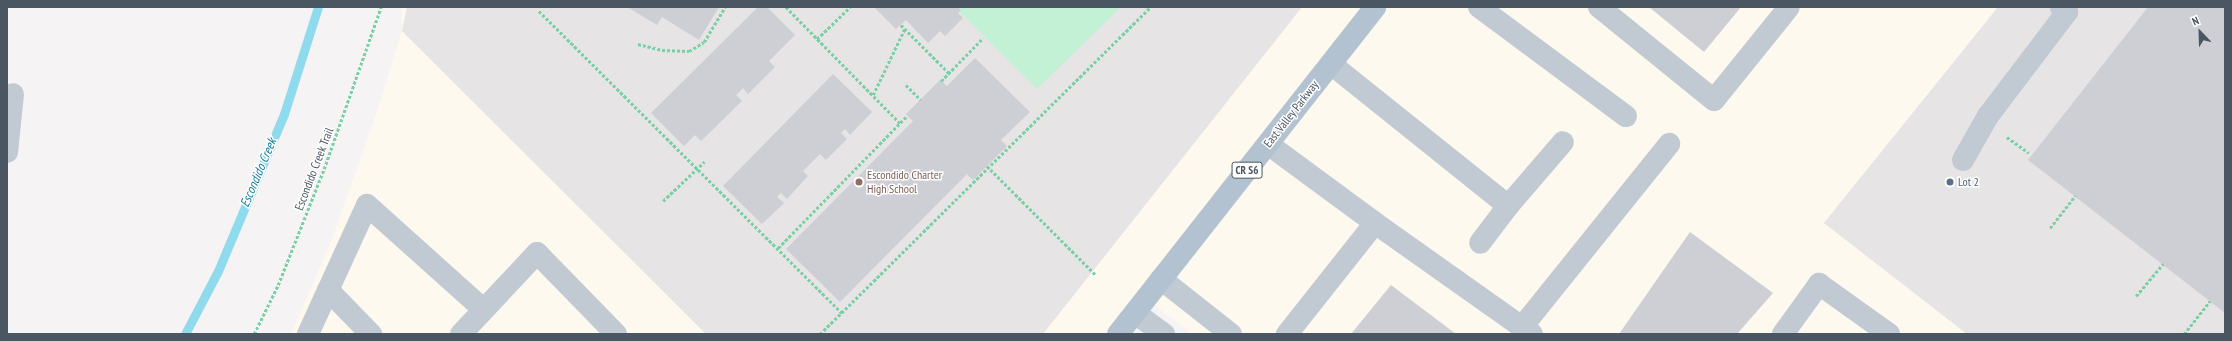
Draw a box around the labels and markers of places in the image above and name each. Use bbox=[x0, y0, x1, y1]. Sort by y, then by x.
place label: Escondido Charter High School bbox=[867, 168, 942, 196]
place label: Lot 2 bbox=[1958, 175, 1979, 189]
marker: Escondido Charter High School bbox=[854, 177, 864, 187]
marker: Lot 2 bbox=[1945, 177, 1955, 187]

